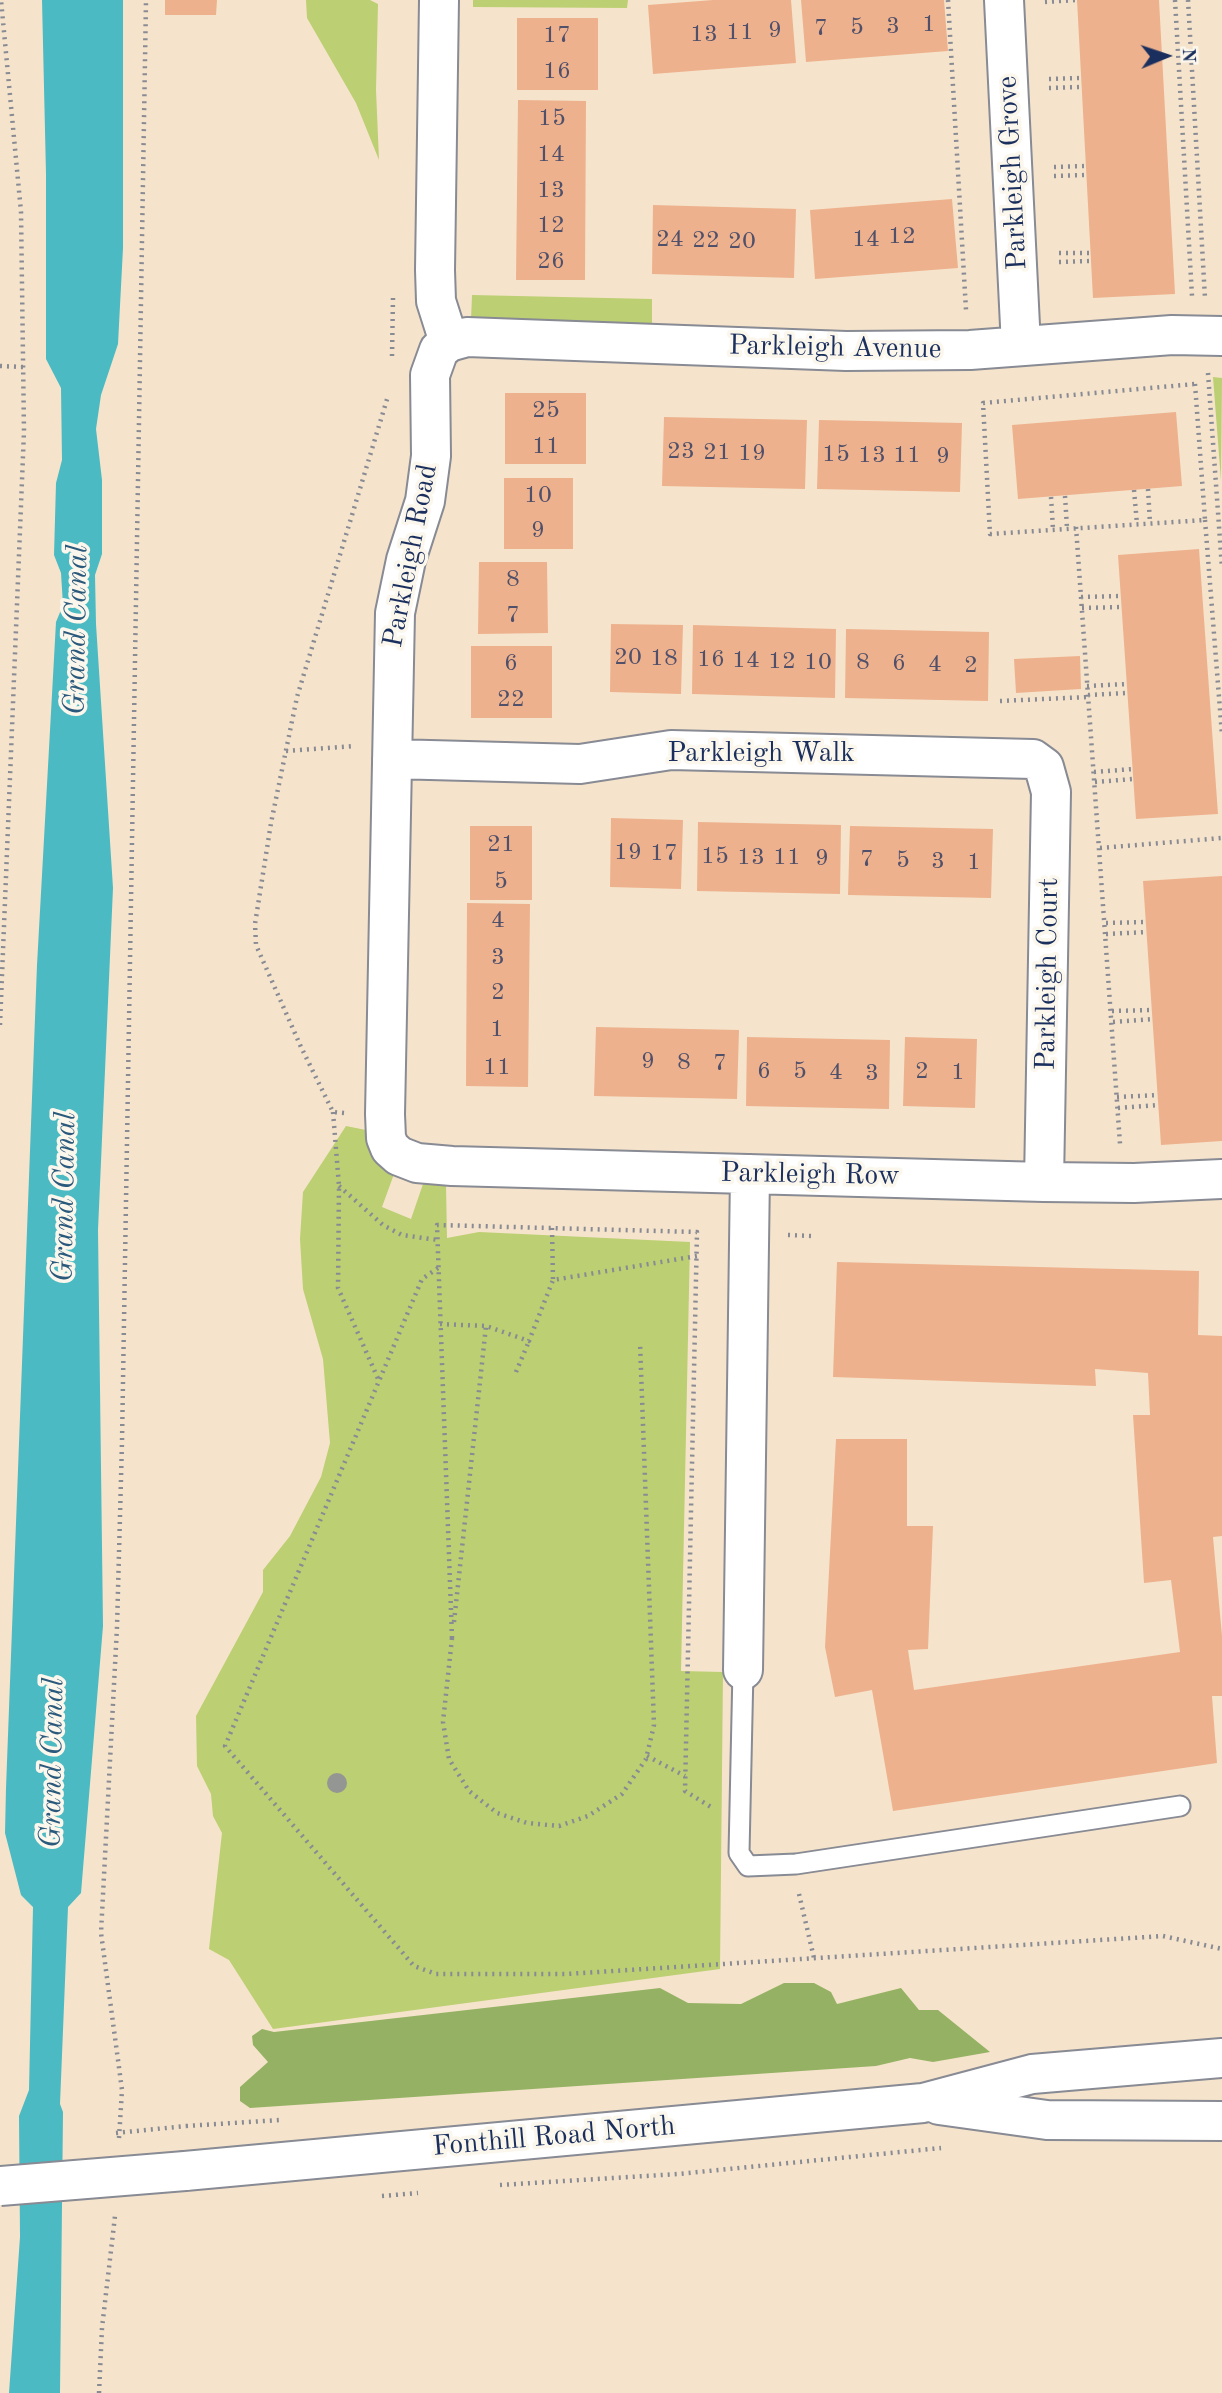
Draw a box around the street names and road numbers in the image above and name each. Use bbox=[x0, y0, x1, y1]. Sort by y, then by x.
street label: Parkleigh Grove bbox=[991, 75, 1035, 271]
street label: Parkleigh Avenue bbox=[728, 329, 942, 367]
street label: Parkleigh Road bbox=[377, 461, 445, 651]
street label: Parkleigh Walk bbox=[667, 737, 855, 771]
street label: Parkleigh Court bbox=[1030, 877, 1066, 1071]
street label: Parkleigh Row bbox=[720, 1157, 900, 1193]
street label: Fonthill Road North bbox=[431, 2110, 677, 2164]

